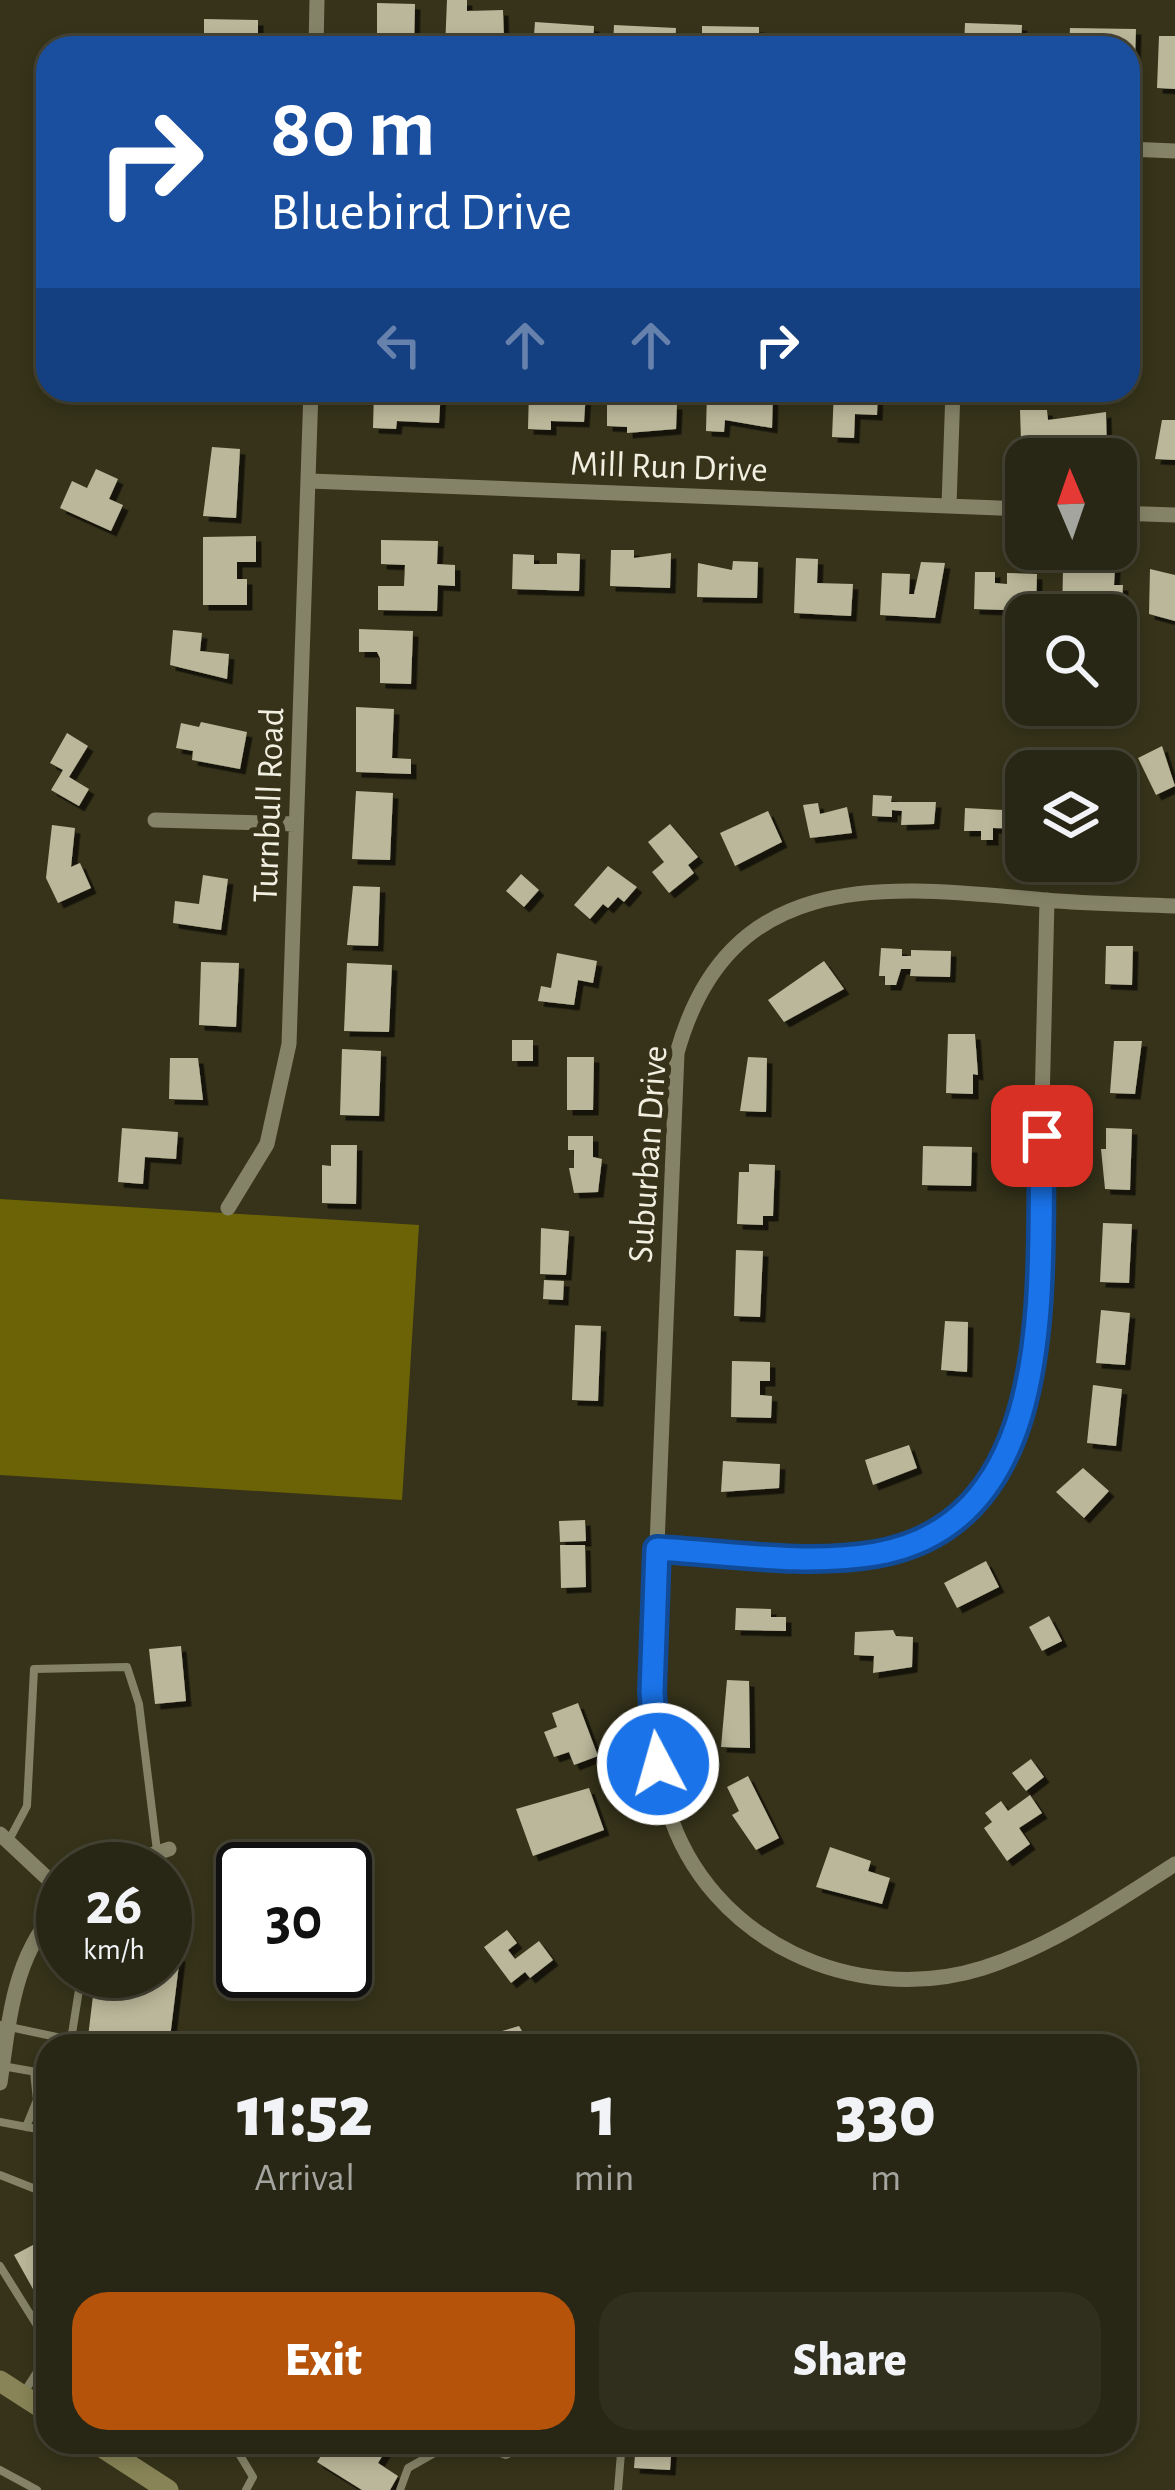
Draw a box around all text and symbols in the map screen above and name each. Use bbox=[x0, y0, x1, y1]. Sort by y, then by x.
icon: right bbox=[72, 84, 228, 240]
text: 80 m bbox=[270, 88, 436, 172]
text: Bluebird Drive bbox=[270, 186, 572, 240]
icon: left bbox=[366, 312, 432, 378]
icon: ahead bbox=[492, 312, 558, 378]
icon: ahead bbox=[618, 312, 684, 378]
icon: right bbox=[744, 312, 810, 378]
north arrow bbox=[1005, 438, 1137, 570]
map controls bbox=[1005, 438, 1137, 882]
street label: Mill Run Drive bbox=[570, 446, 768, 488]
button: search bbox=[1005, 594, 1137, 726]
street label: Turnbull Road bbox=[248, 707, 290, 903]
button: layers bbox=[1005, 750, 1137, 882]
street label: Suburban Drive bbox=[622, 1044, 674, 1264]
pin bbox=[991, 1085, 1093, 1187]
icon: arrive bbox=[1009, 1103, 1075, 1169]
position arrow bbox=[595, 1701, 721, 1827]
speed limit sign: 30 bbox=[216, 1842, 372, 1998]
text: 26 bbox=[85, 1875, 143, 1935]
text: km/h bbox=[83, 1935, 145, 1965]
text: 11:52 bbox=[237, 2077, 372, 2149]
text: 1 bbox=[591, 2077, 617, 2149]
text: 330 bbox=[835, 2077, 936, 2149]
text: Arrival bbox=[255, 2159, 355, 2198]
text: min bbox=[574, 2159, 634, 2198]
text: m bbox=[870, 2159, 901, 2198]
button: Exit bbox=[72, 2292, 575, 2430]
button: Share bbox=[599, 2292, 1101, 2430]

